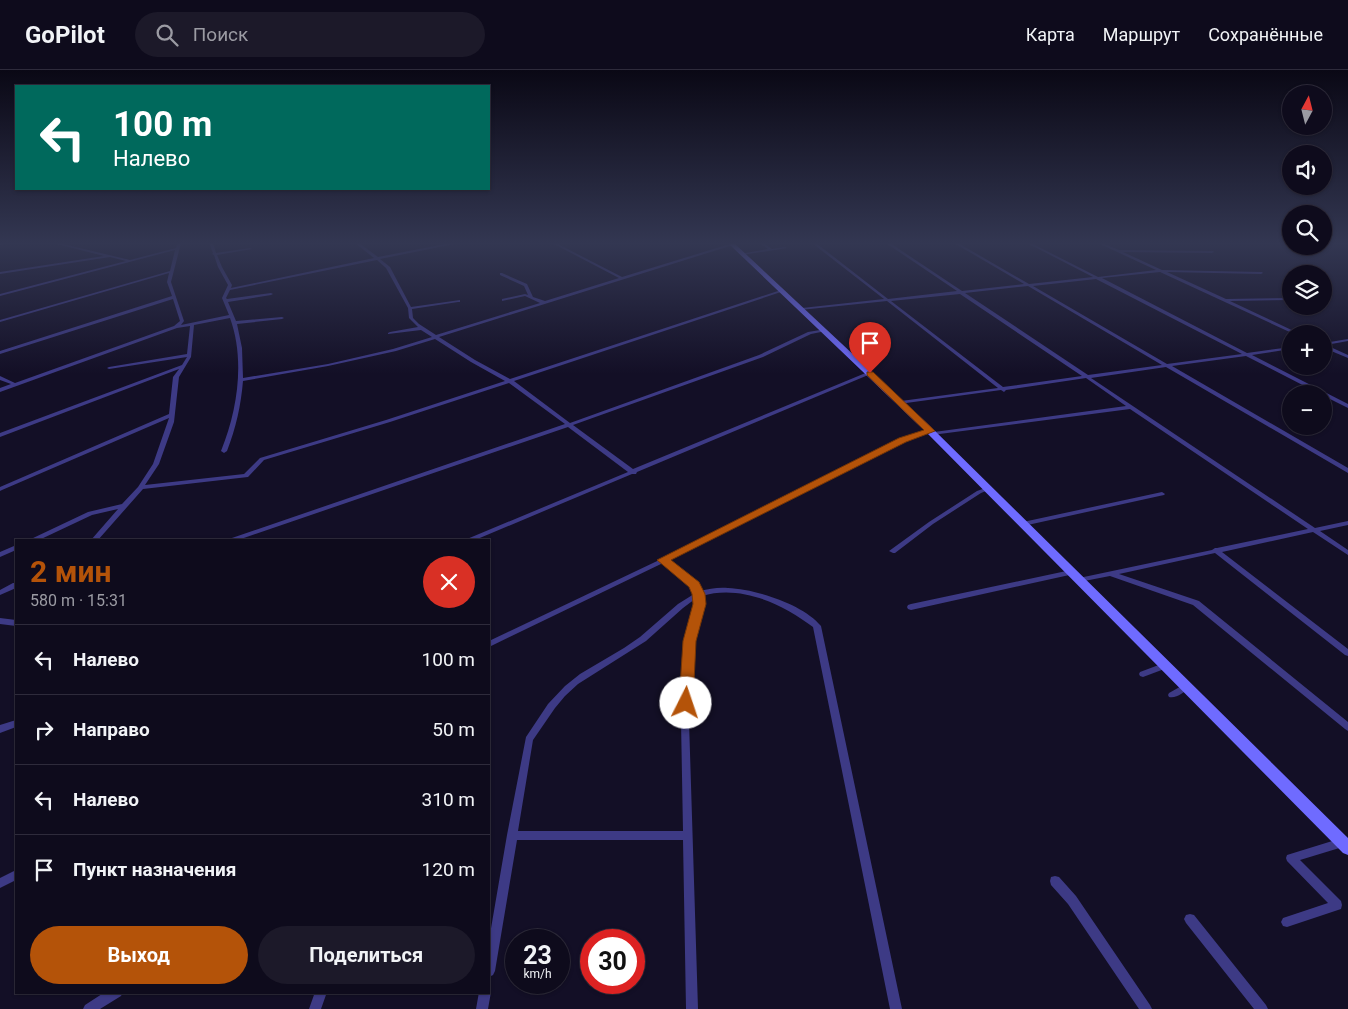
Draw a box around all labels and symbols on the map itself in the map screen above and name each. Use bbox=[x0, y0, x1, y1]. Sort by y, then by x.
north arrow bbox=[1282, 85, 1332, 135]
pin bbox=[849, 322, 891, 373]
position arrow bbox=[659, 676, 711, 728]
speed limit sign: 30 bbox=[580, 929, 645, 994]

